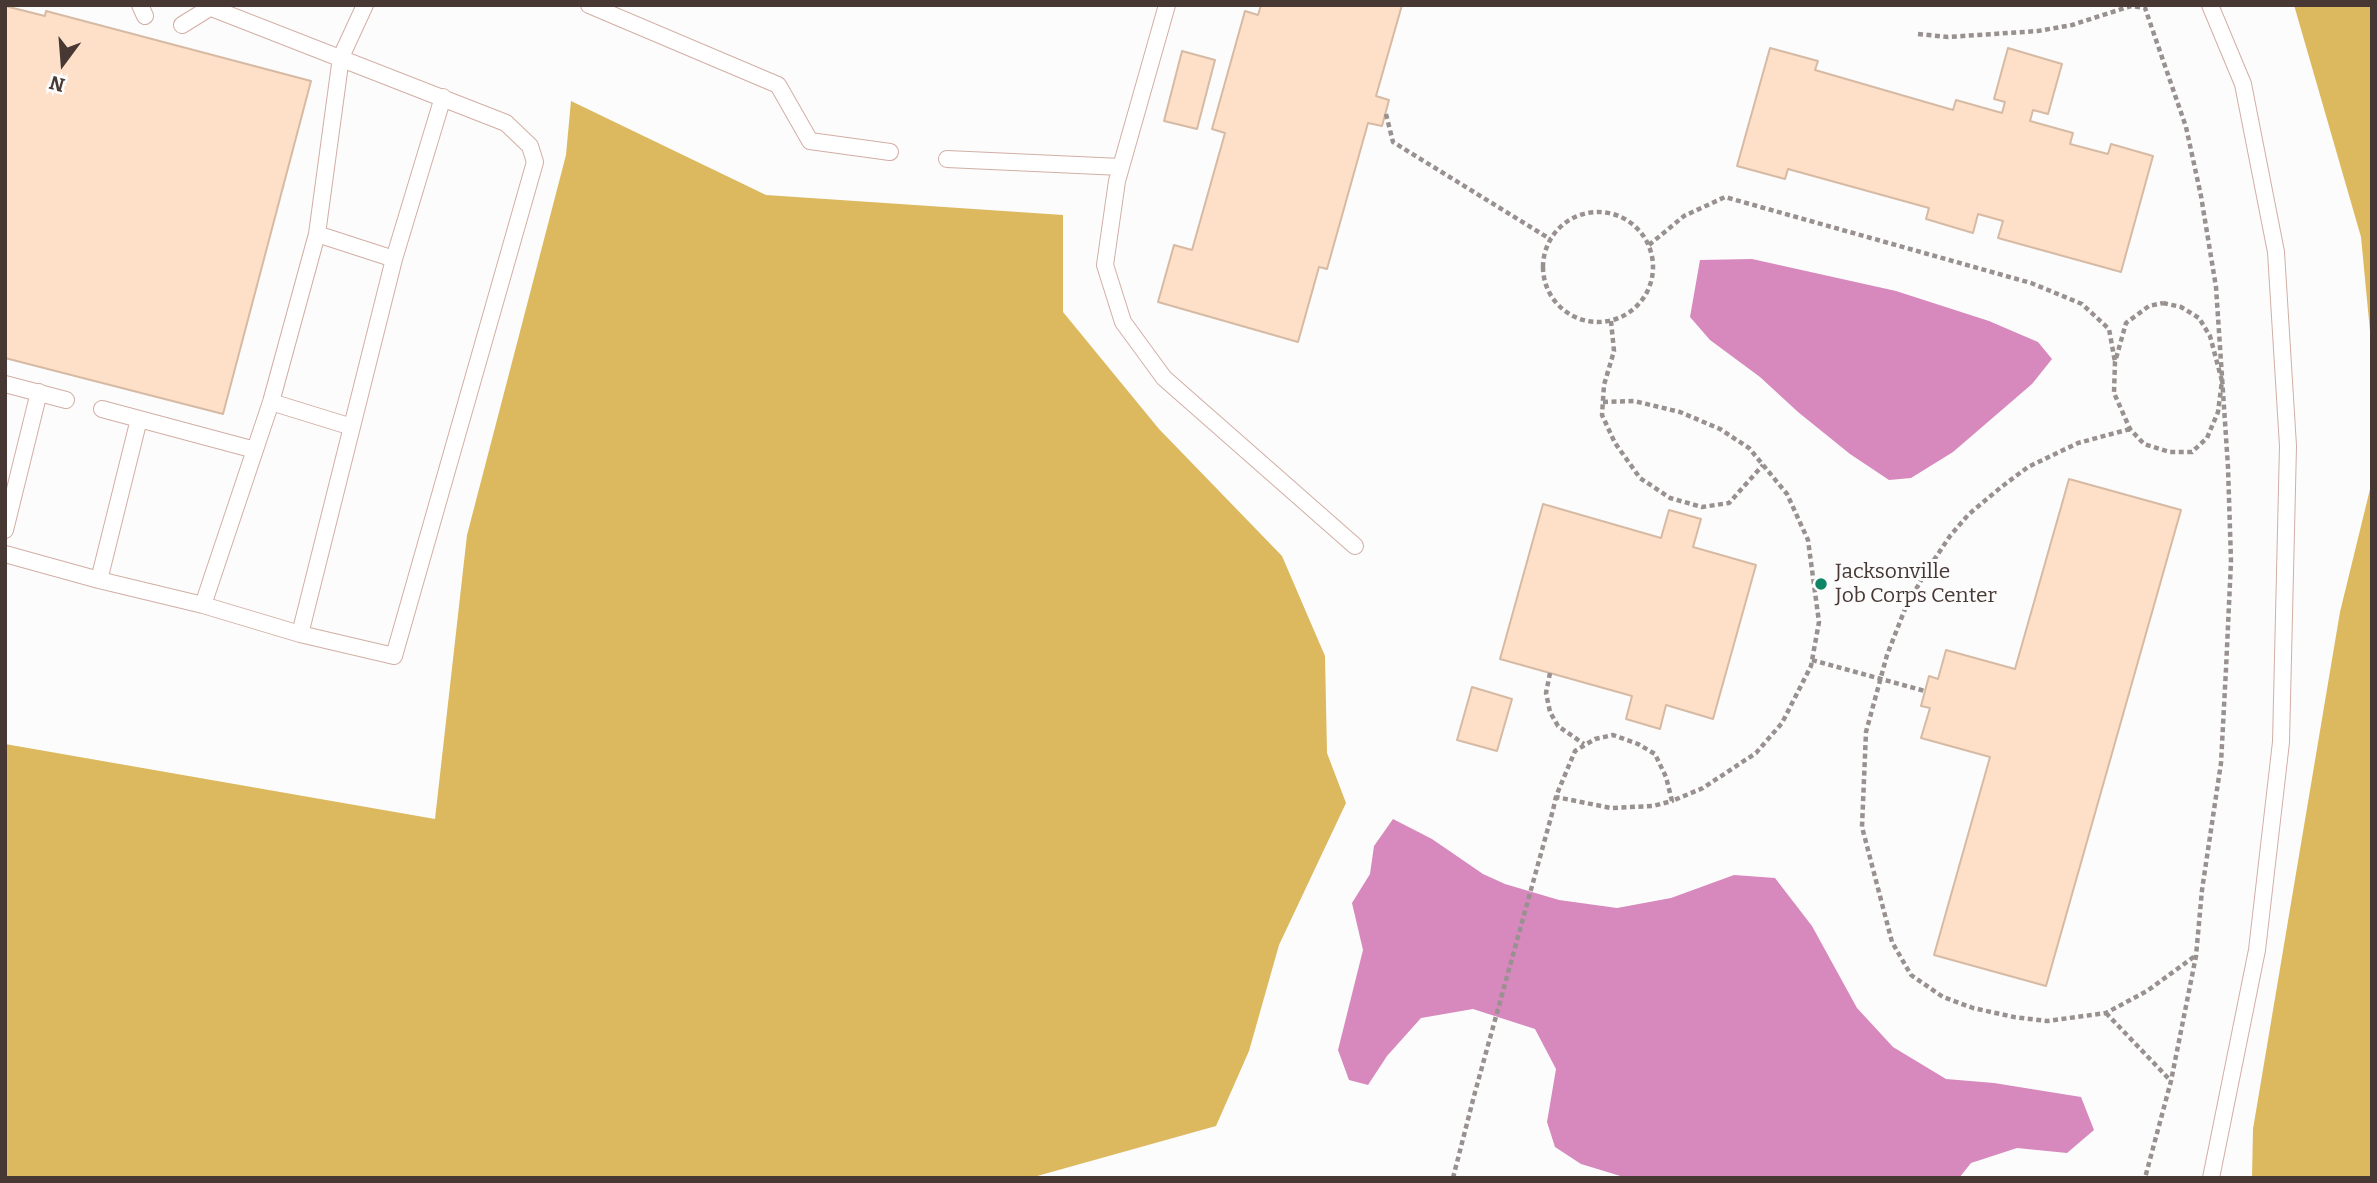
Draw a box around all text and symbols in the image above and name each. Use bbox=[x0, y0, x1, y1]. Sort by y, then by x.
north arrow bbox=[28, 28, 98, 98]
text: N bbox=[47, 71, 67, 97]
place label: Jacksonville Job Corps Center bbox=[1835, 559, 1997, 609]
marker: Jacksonville Job Corps Center bbox=[1813, 576, 1829, 592]

